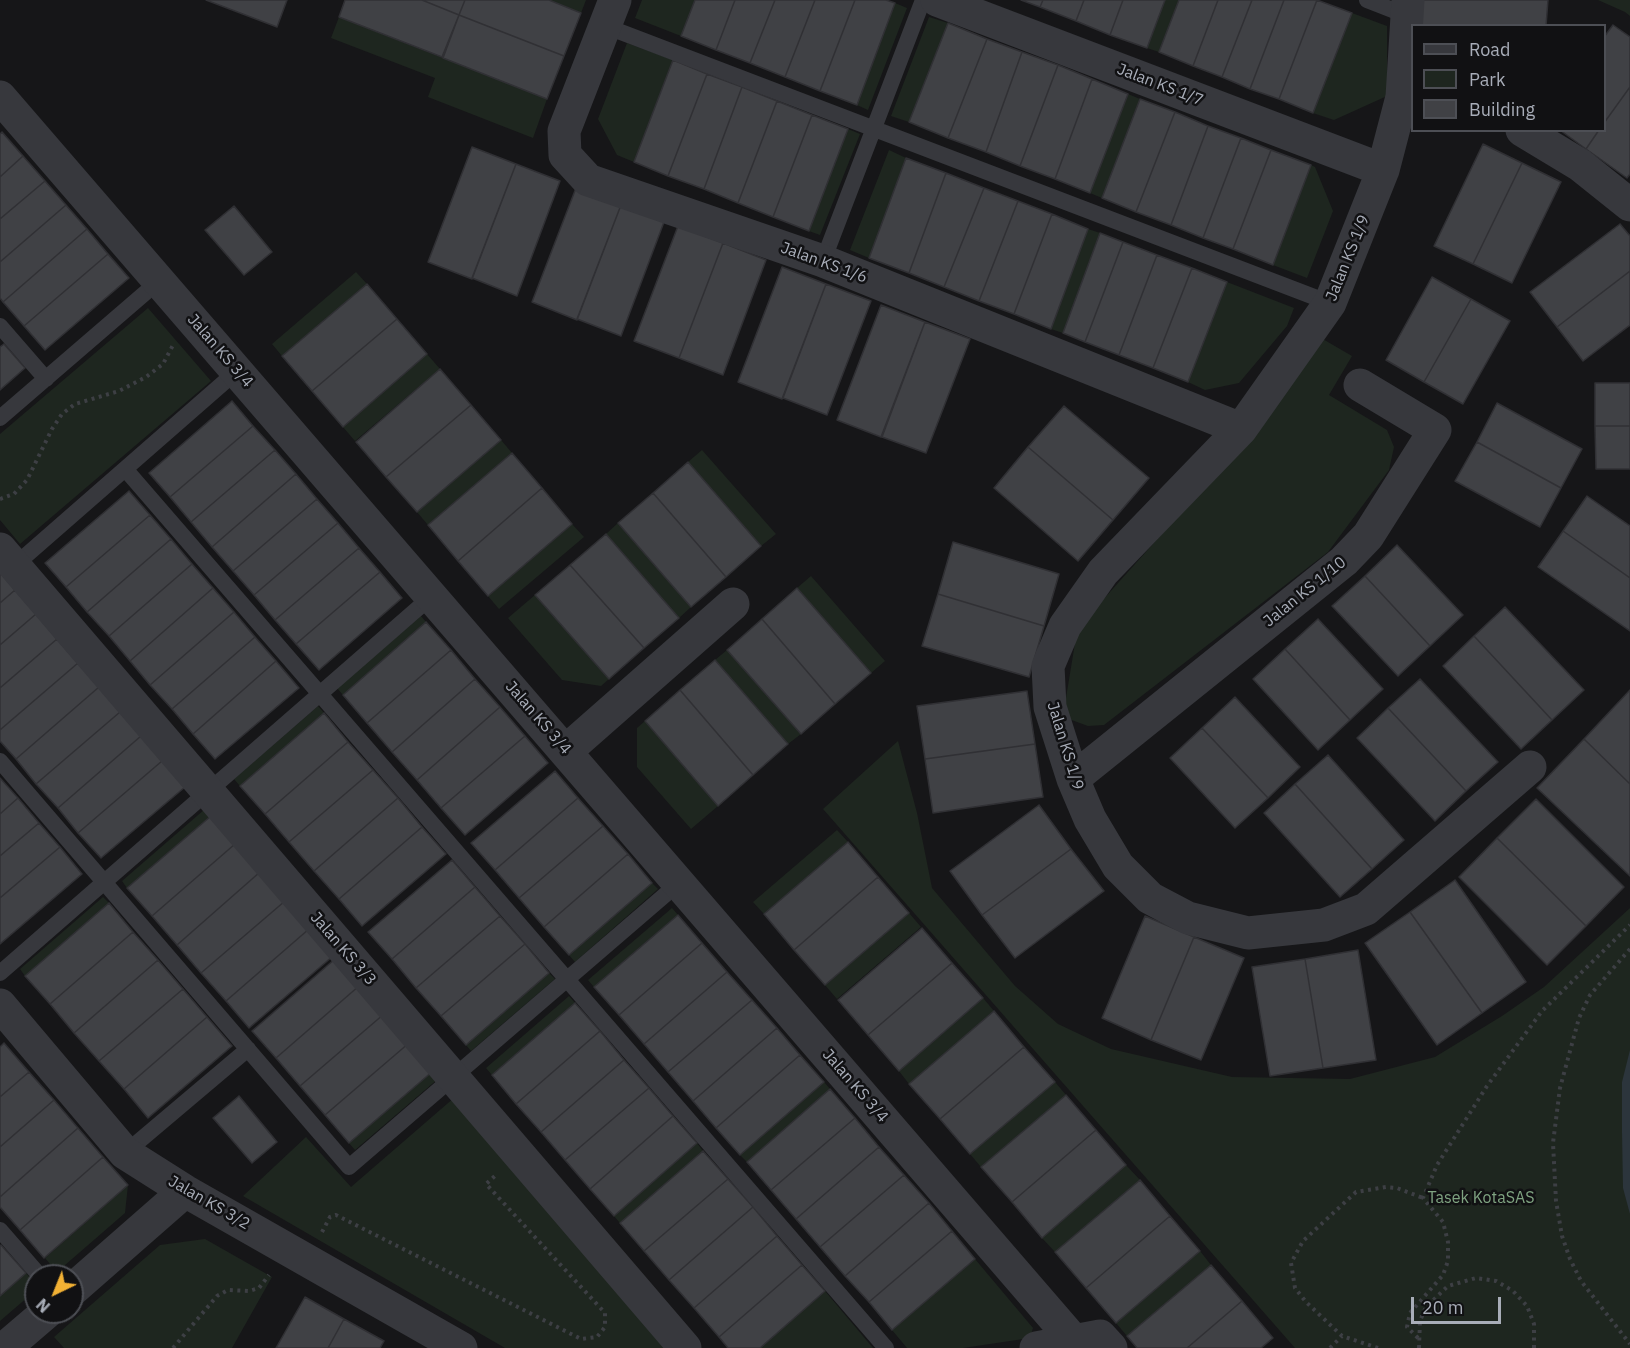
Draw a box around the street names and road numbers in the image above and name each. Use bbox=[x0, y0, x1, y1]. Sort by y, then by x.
street label: Jalan KS 1/7 bbox=[1114, 60, 1206, 110]
street label: Jalan KS 1/9 bbox=[1322, 212, 1374, 304]
street label: Jalan KS 1/6 bbox=[778, 238, 870, 288]
street label: Jalan KS 3/4 bbox=[183, 310, 257, 392]
street label: Jalan KS 1/10 bbox=[1260, 553, 1350, 631]
street label: Jalan KS 3/4 bbox=[501, 677, 575, 759]
street label: Jalan KS 1/9 bbox=[1043, 700, 1087, 792]
street label: Jalan KS 3/3 bbox=[306, 908, 380, 990]
street label: Jalan KS 3/4 bbox=[818, 1045, 892, 1127]
street label: Jalan KS 3/2 bbox=[165, 1172, 253, 1234]

